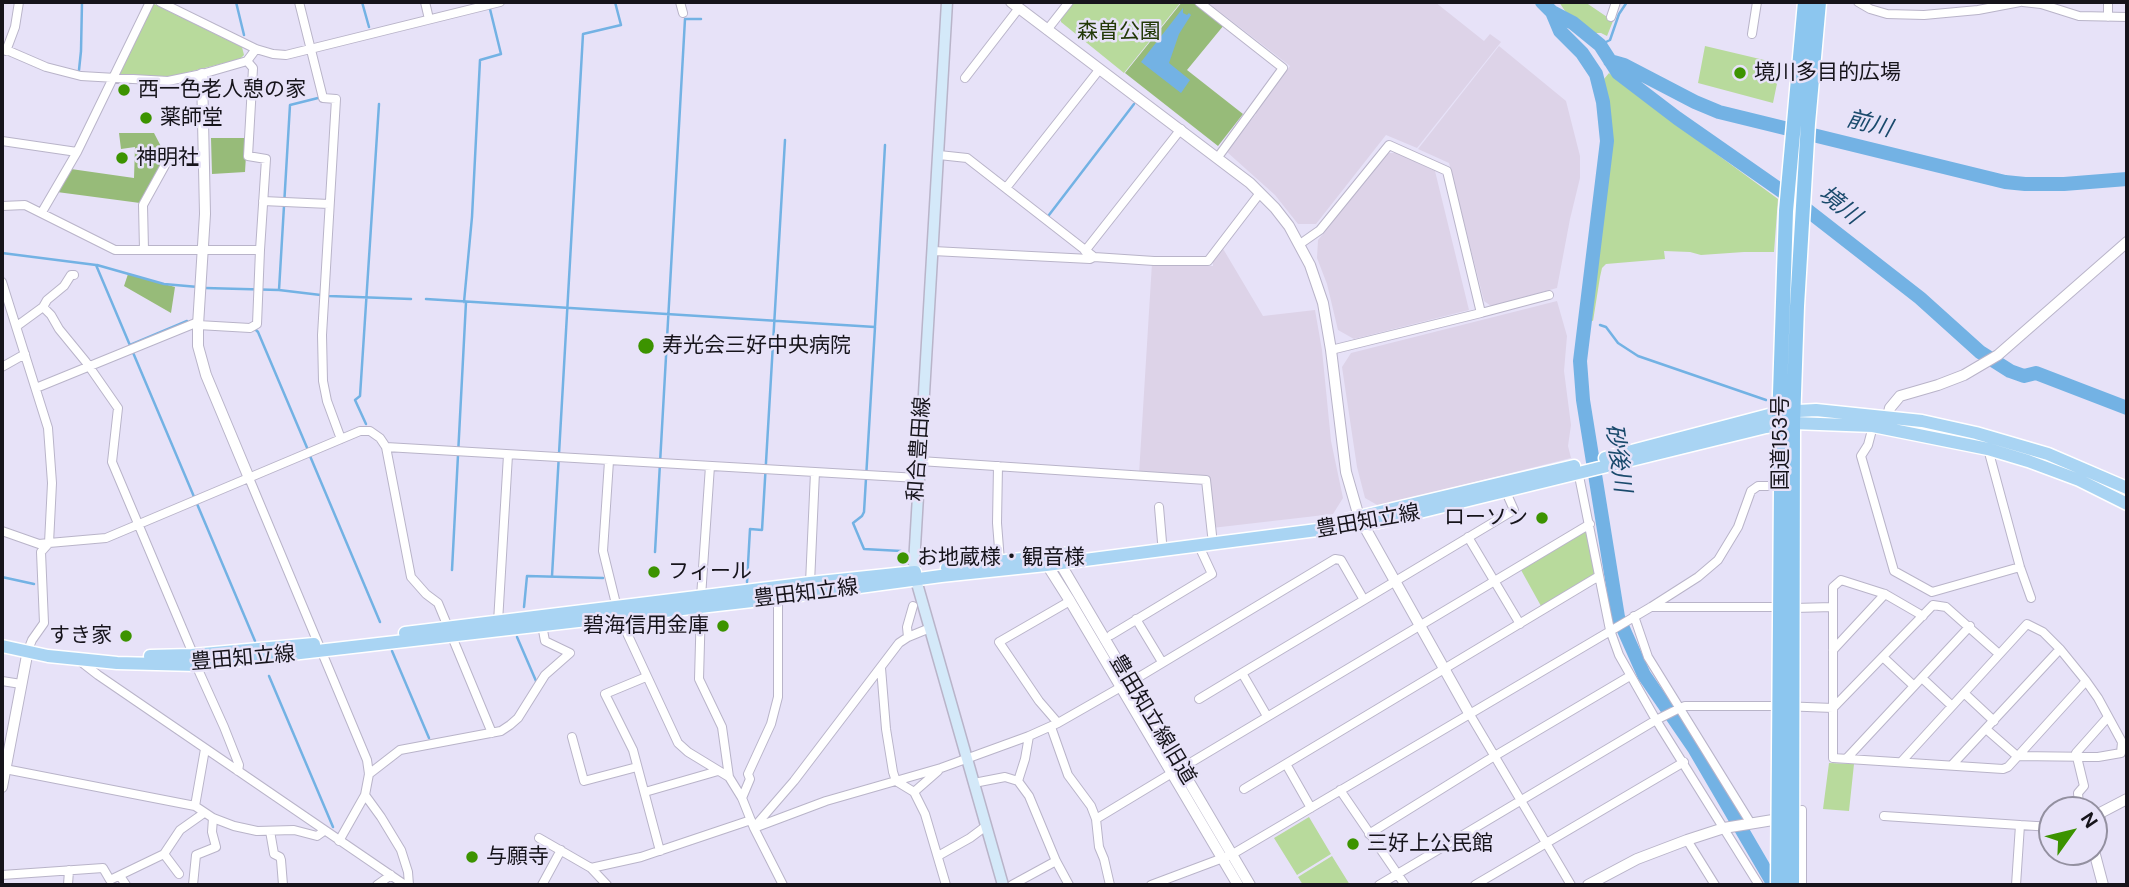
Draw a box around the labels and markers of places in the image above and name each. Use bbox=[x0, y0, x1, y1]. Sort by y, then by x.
place label: 境川多目的広場 bbox=[1754, 60, 1901, 86]
marker: 境川多目的広場 bbox=[1732, 65, 1748, 81]
place label: 西一色老人憩の家 bbox=[138, 77, 306, 103]
marker: 西一色老人憩の家 bbox=[116, 82, 132, 98]
place label: 薬師堂 bbox=[160, 105, 223, 131]
marker: 薬師堂 bbox=[138, 110, 154, 126]
place label: 神明社 bbox=[136, 145, 199, 171]
marker: 神明社 bbox=[114, 150, 130, 166]
place label: 寿光会三好中央病院 bbox=[662, 333, 851, 359]
marker: 寿光会三好中央病院 bbox=[636, 336, 656, 356]
place label: ローソン bbox=[1444, 505, 1528, 531]
marker: ローソン bbox=[1534, 510, 1550, 526]
place label: お地蔵様・観音様 bbox=[917, 545, 1085, 571]
marker: お地蔵様・観音様 bbox=[895, 550, 911, 566]
place label: フィール bbox=[668, 559, 752, 585]
marker: フィール bbox=[646, 564, 662, 580]
place label: 碧海信用金庫 bbox=[583, 613, 709, 639]
marker: 碧海信用金庫 bbox=[715, 618, 731, 634]
place label: すき家 bbox=[49, 623, 112, 649]
marker: すき家 bbox=[118, 628, 134, 644]
place label: 三好上公民館 bbox=[1367, 831, 1493, 857]
marker: 三好上公民館 bbox=[1345, 836, 1361, 852]
place label: 与願寺 bbox=[486, 844, 549, 870]
marker: 与願寺 bbox=[464, 849, 480, 865]

